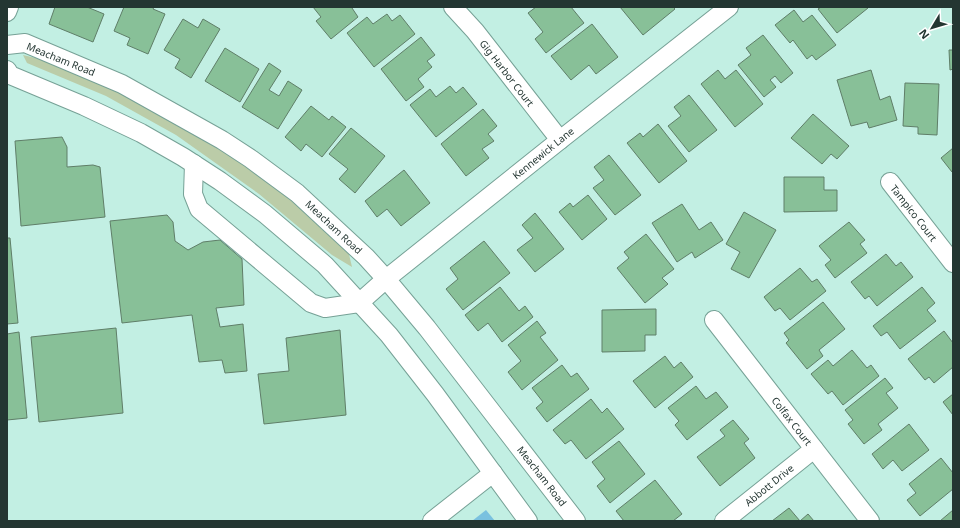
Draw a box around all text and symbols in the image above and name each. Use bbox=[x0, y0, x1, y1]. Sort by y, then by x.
north arrow bbox=[912, 8, 952, 48]
text: N bbox=[915, 26, 932, 43]
street label: Gig Harbor Court bbox=[477, 37, 538, 110]
street label: Meacham Road bbox=[25, 39, 97, 79]
street label: Kennewick Lane bbox=[509, 124, 577, 182]
street label: Tampico Court bbox=[887, 182, 941, 244]
street label: Meacham Road bbox=[303, 197, 365, 257]
street label: Colfax Court bbox=[769, 394, 816, 449]
street label: Meacham Road bbox=[514, 443, 570, 509]
street label: Abbott Drive bbox=[742, 461, 797, 509]

